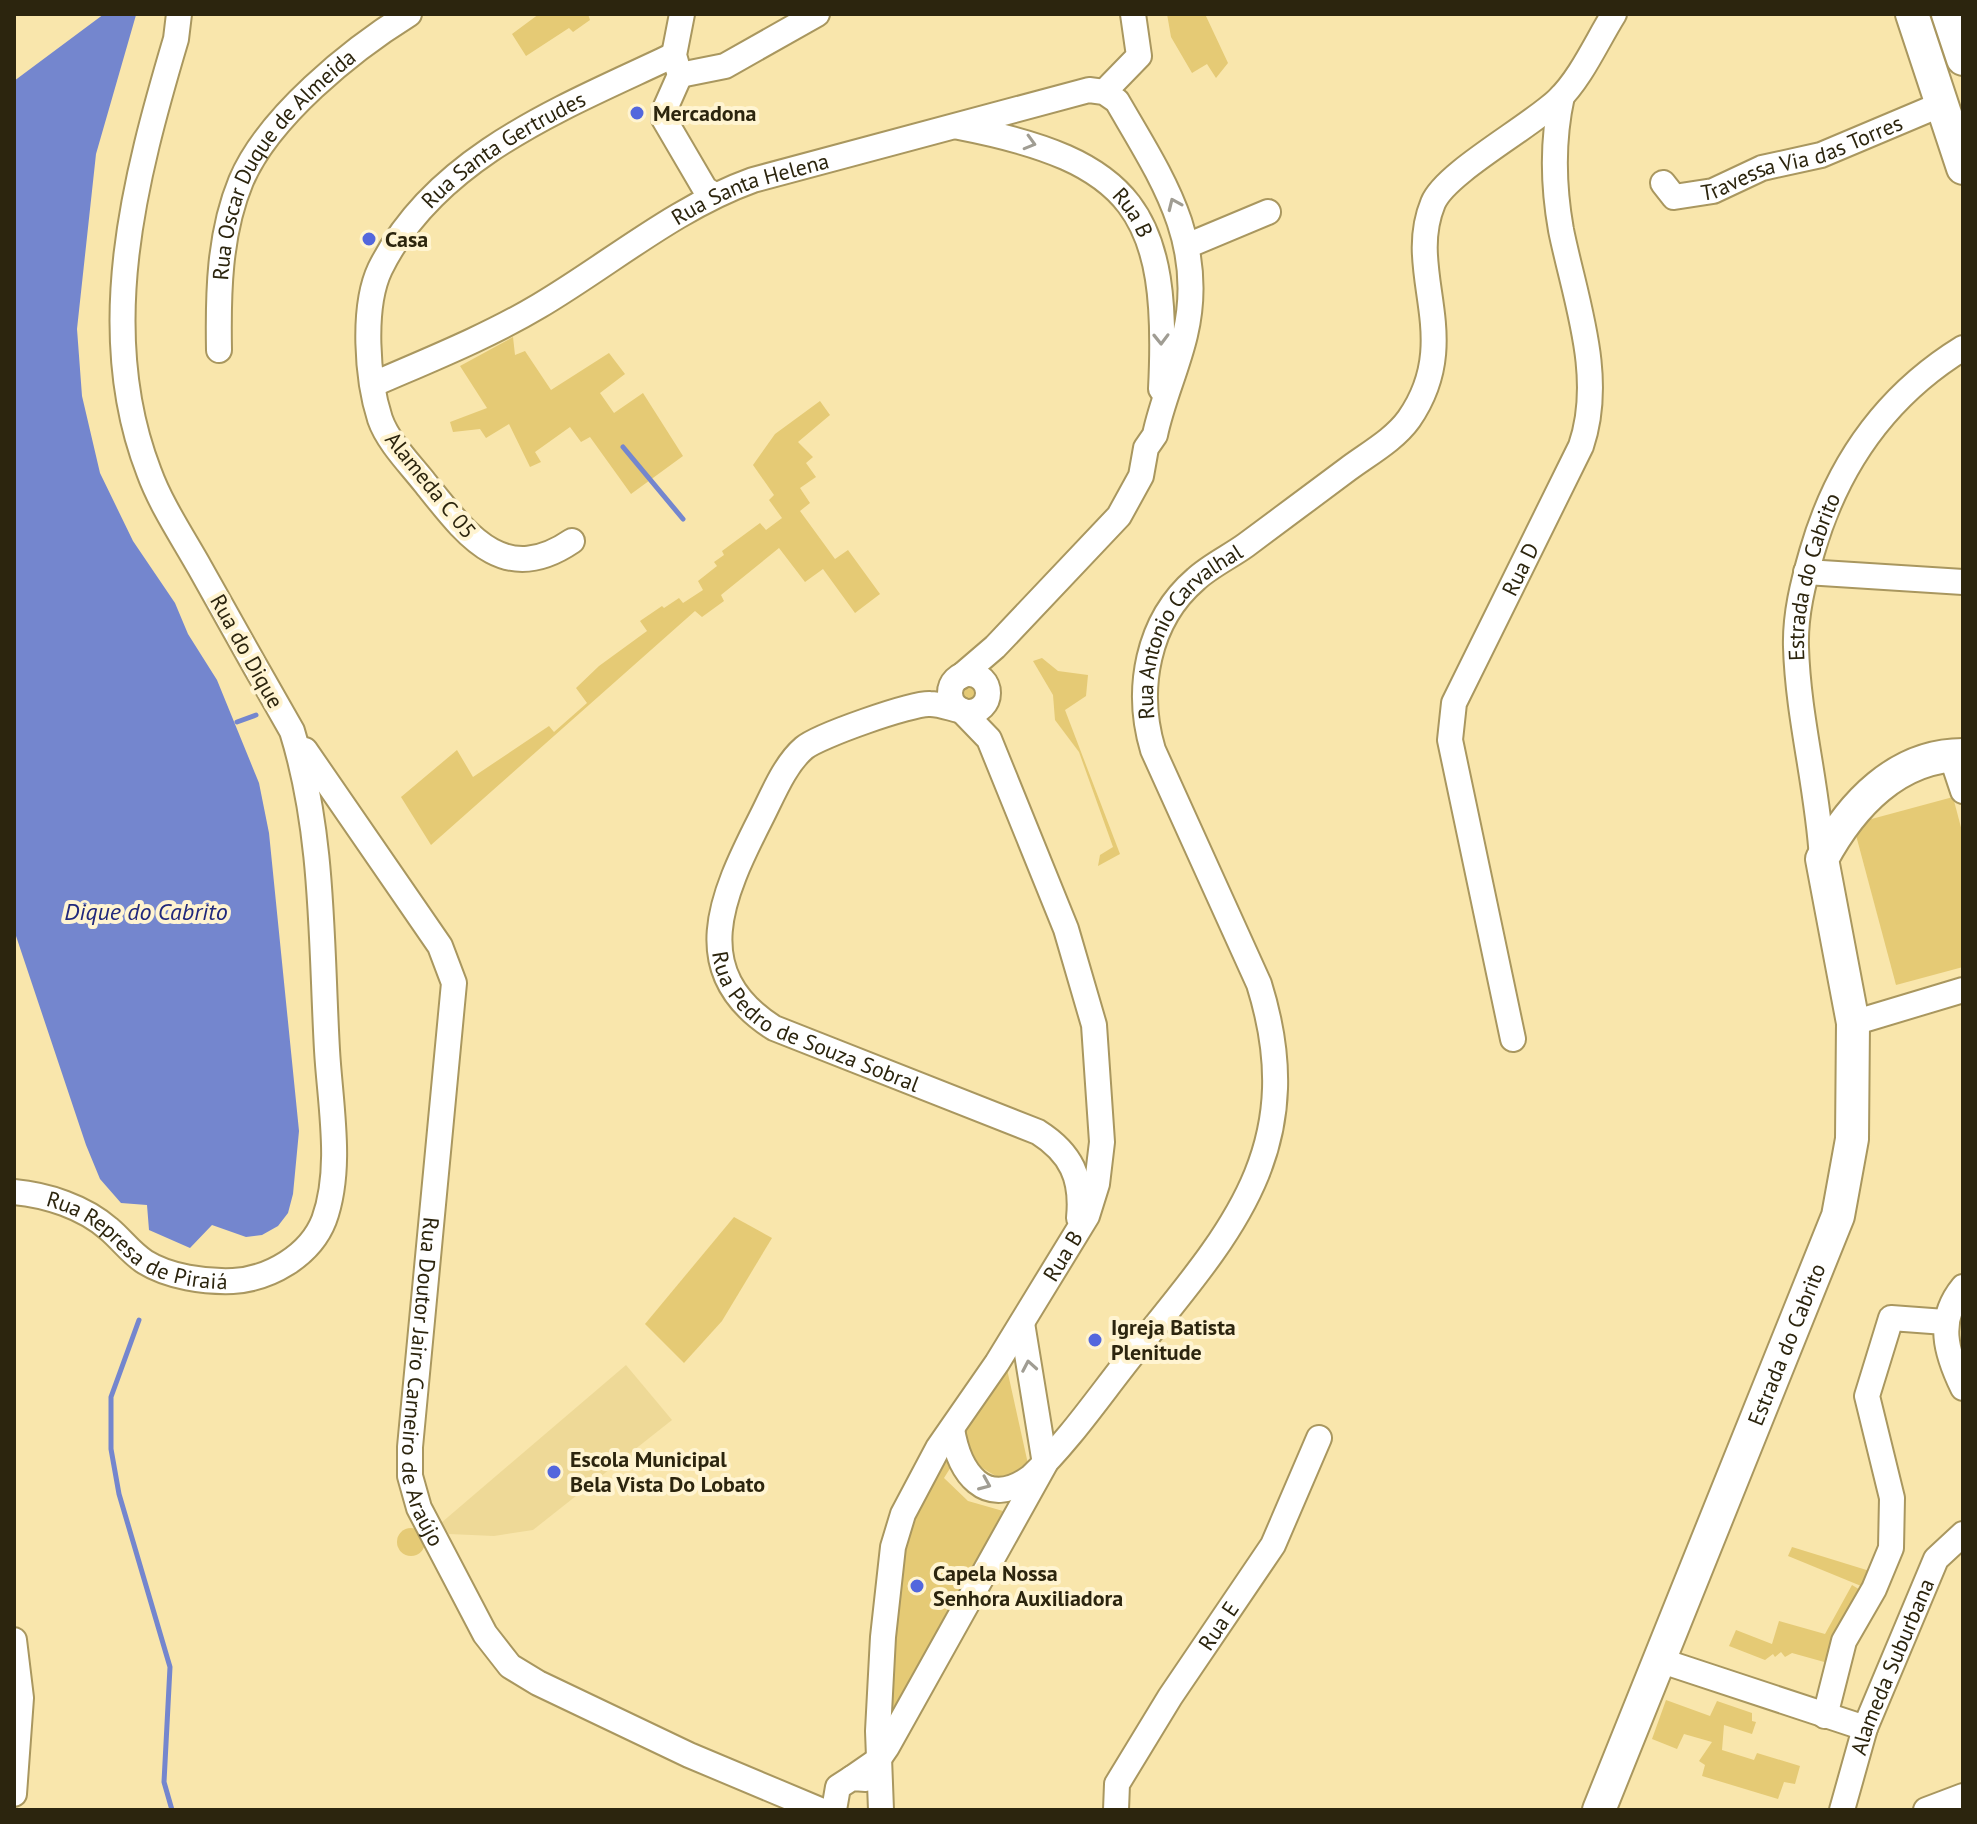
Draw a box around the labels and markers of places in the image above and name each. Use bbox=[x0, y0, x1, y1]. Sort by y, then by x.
place label: Mercadona bbox=[653, 99, 757, 127]
marker: Mercadona bbox=[628, 104, 646, 122]
place label: Casa bbox=[385, 225, 428, 253]
marker: Casa bbox=[360, 230, 378, 248]
place label: Igreja Batista Plenitude bbox=[1111, 1313, 1236, 1366]
marker: Igreja Batista Plenitude bbox=[1086, 1331, 1104, 1349]
place label: Escola Municipal Bela Vista Do Lobato bbox=[570, 1445, 765, 1498]
marker: Escola Municipal Bela Vista Do Lobato bbox=[545, 1463, 563, 1481]
place label: Capela Nossa Senhora Auxiliadora bbox=[933, 1559, 1123, 1612]
marker: Capela Nossa Senhora Auxiliadora bbox=[908, 1577, 926, 1595]

